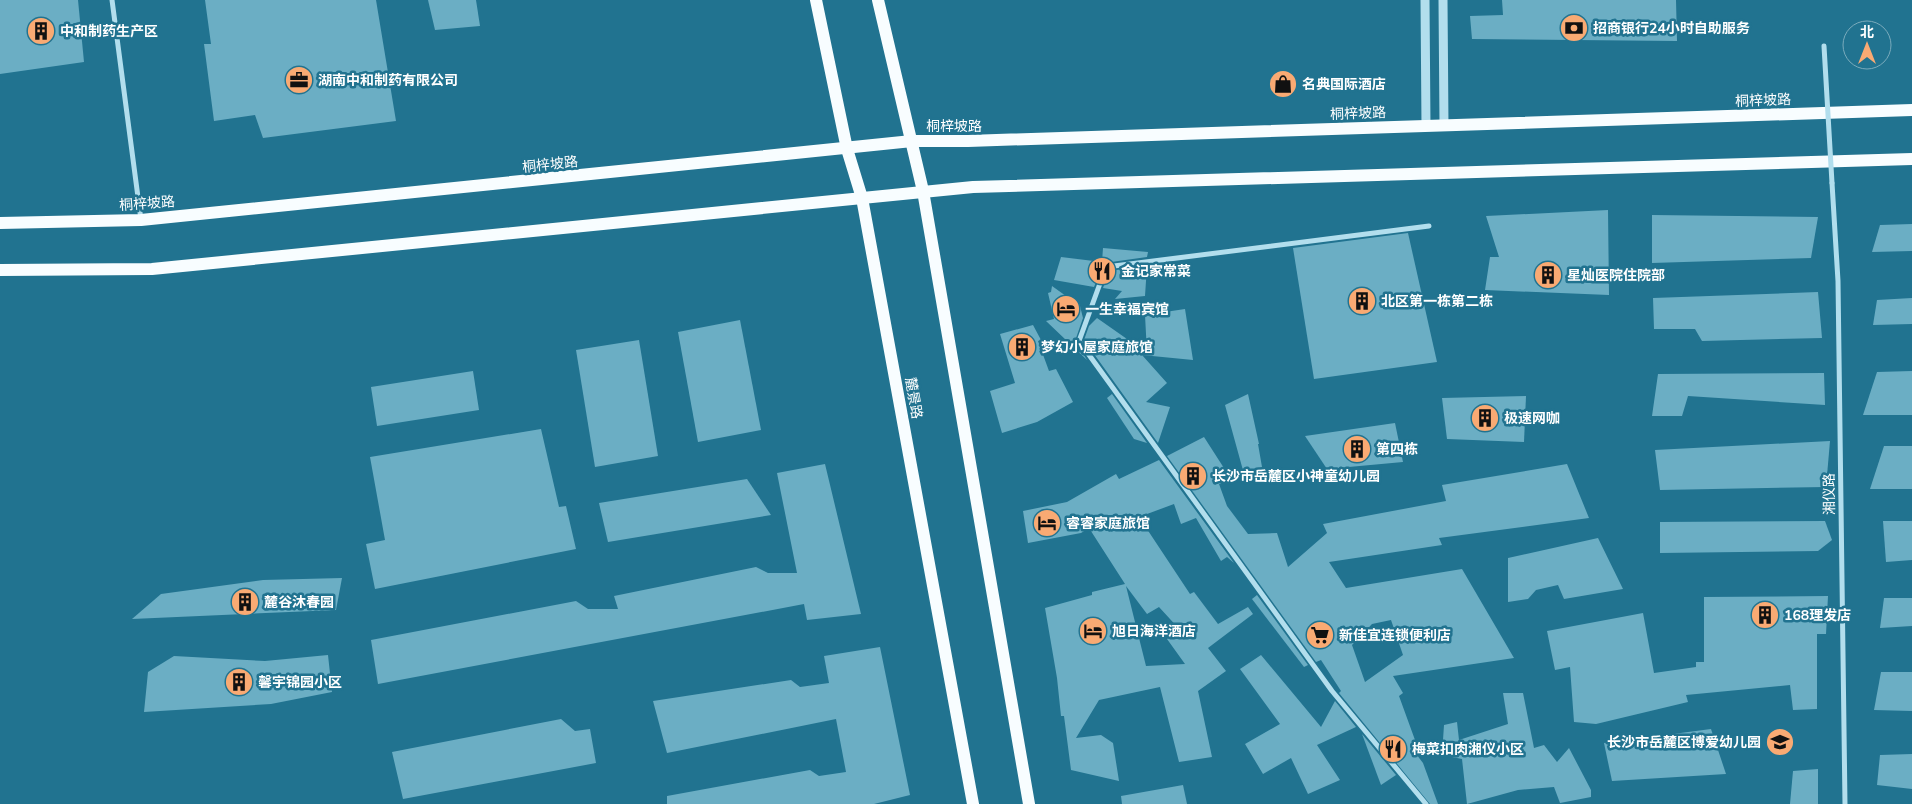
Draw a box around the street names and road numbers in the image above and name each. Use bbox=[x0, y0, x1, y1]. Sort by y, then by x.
street label: 桐梓坡路 bbox=[1735, 90, 1791, 111]
street label: 桐梓坡路 bbox=[1330, 103, 1386, 124]
street label: 桐梓坡路 bbox=[926, 117, 982, 136]
street label: 桐梓坡路 bbox=[521, 152, 579, 177]
street label: 桐梓坡路 bbox=[118, 192, 176, 215]
street label: 麓景路 bbox=[901, 376, 927, 420]
street label: 湘仪路 bbox=[1820, 473, 1839, 515]

